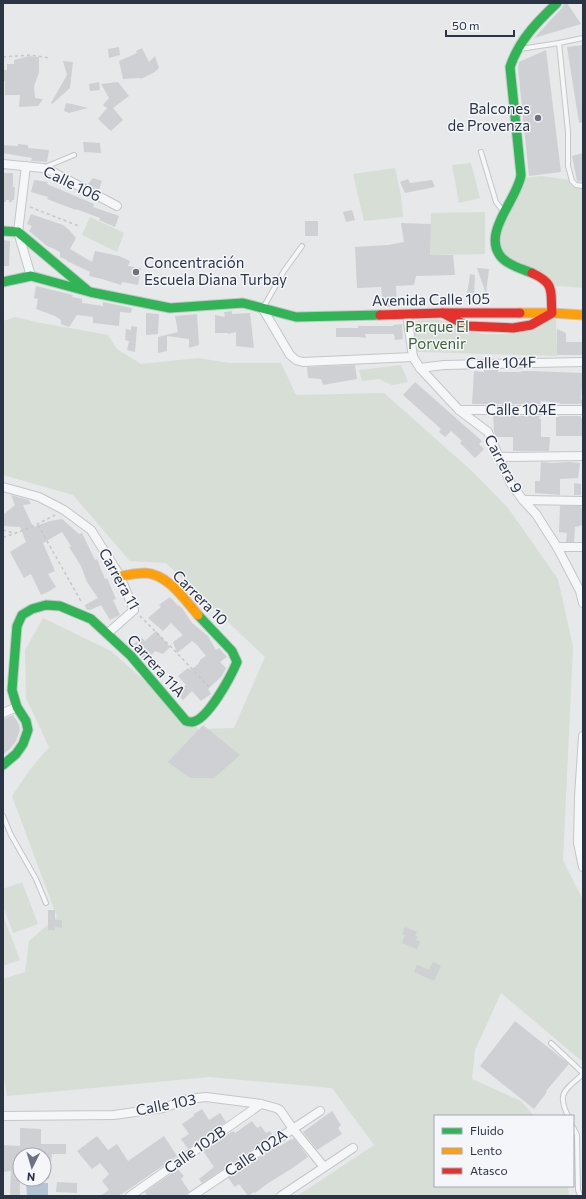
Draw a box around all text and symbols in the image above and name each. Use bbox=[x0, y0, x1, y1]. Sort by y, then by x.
scale bar bbox=[446, 12, 514, 38]
text: 50 m bbox=[452, 18, 480, 32]
place label: Balcones de Provenza bbox=[447, 99, 530, 134]
marker: Balcones de Provenza bbox=[533, 113, 543, 123]
street label: Calle 106 bbox=[41, 161, 104, 205]
place label: Concentración Escuela Diana Turbay bbox=[144, 253, 287, 288]
marker: Concentración Escuela Diana Turbay bbox=[131, 267, 141, 277]
street label: Avenida Calle 105 bbox=[372, 289, 490, 309]
park label: Parque El Porvenir bbox=[405, 317, 469, 352]
street label: Calle 104F bbox=[466, 352, 536, 372]
street label: Calle 104E bbox=[486, 400, 556, 418]
street label: Carrera 9 bbox=[481, 431, 527, 496]
street label: Carrera 11 bbox=[96, 545, 144, 612]
street label: Carrera 10 bbox=[169, 566, 232, 629]
street label: Carrera 11A bbox=[124, 631, 189, 700]
street label: Calle 103 bbox=[134, 1089, 198, 1119]
legend bbox=[434, 1115, 574, 1187]
street label: Calle 102B bbox=[160, 1121, 229, 1177]
text: Fluido bbox=[470, 1123, 504, 1137]
street label: Calle 102A bbox=[221, 1125, 290, 1180]
text: Lento bbox=[470, 1143, 502, 1157]
north arrow bbox=[12, 1147, 52, 1187]
text: Atasco bbox=[470, 1163, 508, 1177]
text: N bbox=[26, 1171, 36, 1184]

